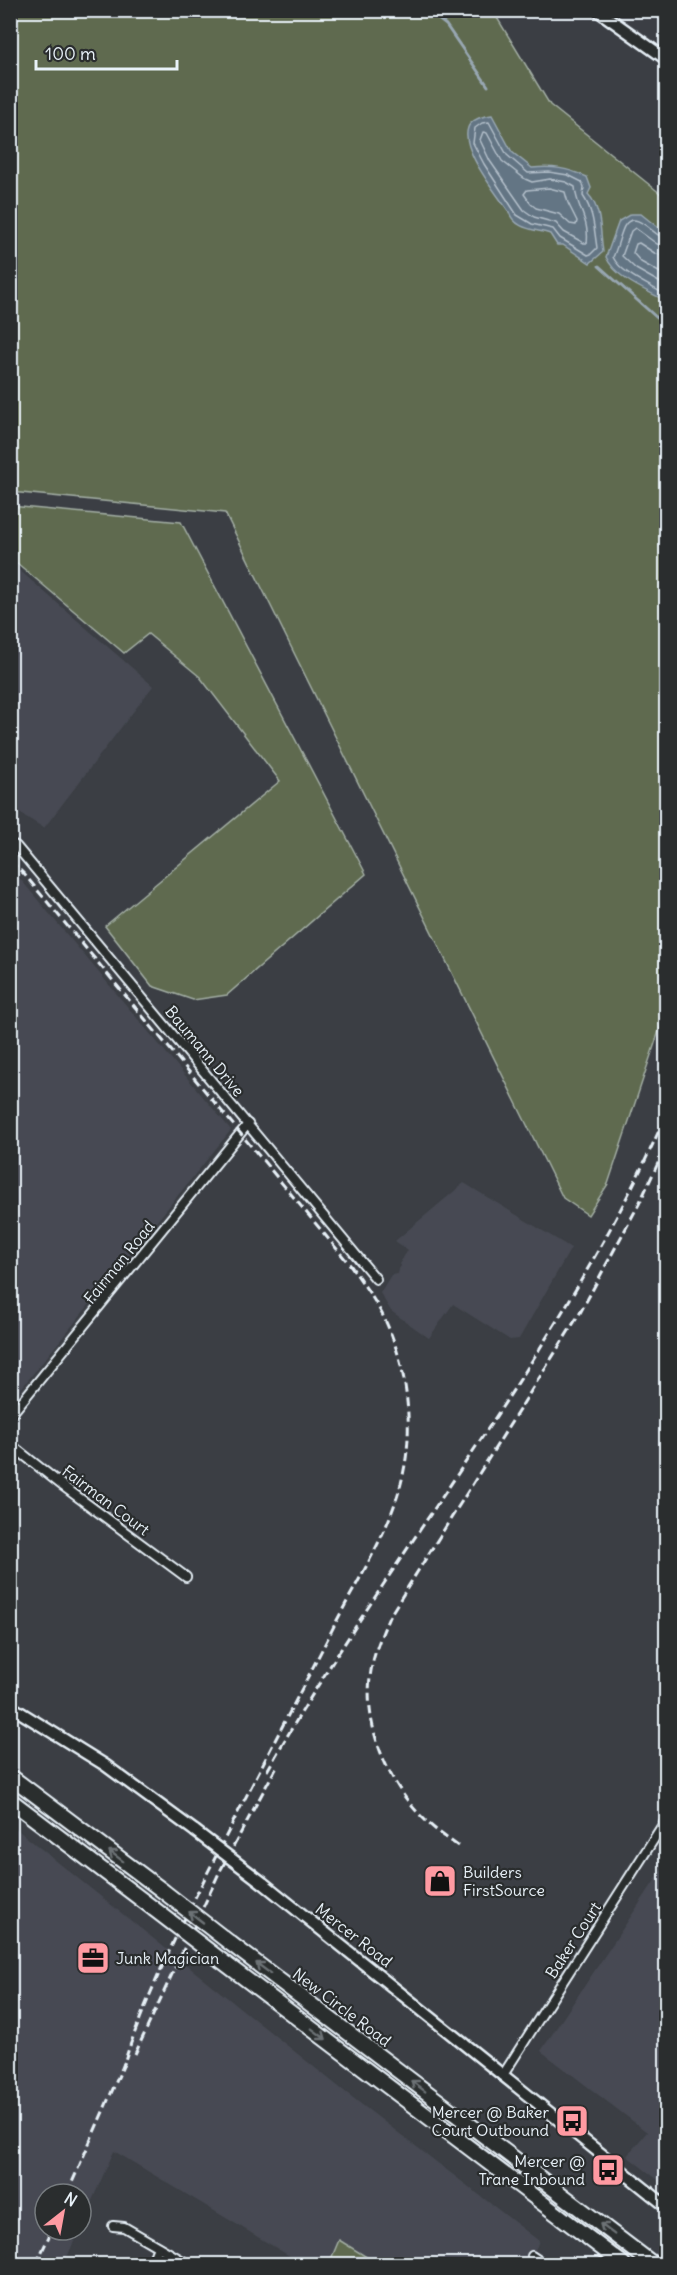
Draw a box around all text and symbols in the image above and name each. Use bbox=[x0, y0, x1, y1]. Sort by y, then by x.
scale bar bbox=[36, 33, 177, 71]
text: 100 m bbox=[45, 42, 96, 65]
street label: Baumann Drive bbox=[161, 1002, 249, 1100]
street label: Fairman Road bbox=[79, 1216, 159, 1308]
street label: Fairman Court bbox=[58, 1461, 154, 1540]
one-way arrow bbox=[109, 1849, 125, 1862]
place label: Builders FirstSource bbox=[463, 1862, 545, 1900]
shop icon: Builders FirstSource bbox=[422, 1863, 458, 1899]
street label: Baker Court bbox=[541, 1897, 605, 1982]
street label: Mercer Road bbox=[312, 1899, 396, 1971]
one-way arrow bbox=[189, 1911, 205, 1924]
office icon: Junk Magician bbox=[75, 1940, 111, 1976]
place label: Junk Magician bbox=[116, 1948, 219, 1968]
one-way arrow bbox=[255, 1962, 271, 1975]
street label: New Circle Road bbox=[289, 1963, 395, 2051]
one-way arrow bbox=[310, 2028, 326, 2040]
one-way arrow bbox=[410, 2080, 426, 2093]
place label: Mercer @ Baker Court Outbound bbox=[432, 2102, 549, 2140]
bus stop icon: Mercer @ Baker Court Outbound bbox=[554, 2103, 590, 2139]
place label: Mercer @ Trane Inbound bbox=[479, 2151, 585, 2189]
bus stop icon: Mercer @ Trane Inbound bbox=[590, 2152, 626, 2188]
north arrow bbox=[33, 2182, 93, 2242]
text: N bbox=[61, 2188, 81, 2211]
one-way arrow bbox=[599, 2223, 615, 2236]

